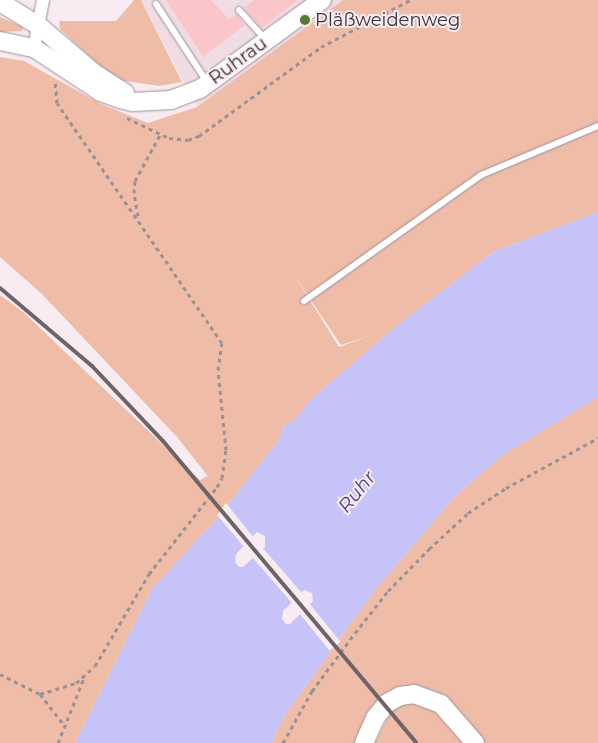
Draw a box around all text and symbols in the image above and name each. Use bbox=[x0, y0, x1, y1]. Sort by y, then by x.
place label: Pläßweidenweg bbox=[315, 9, 460, 31]
marker: Pläßweidenweg bbox=[299, 14, 311, 26]
street label: Ruhrau bbox=[205, 33, 271, 89]
water label: Ruhr bbox=[333, 467, 381, 517]

